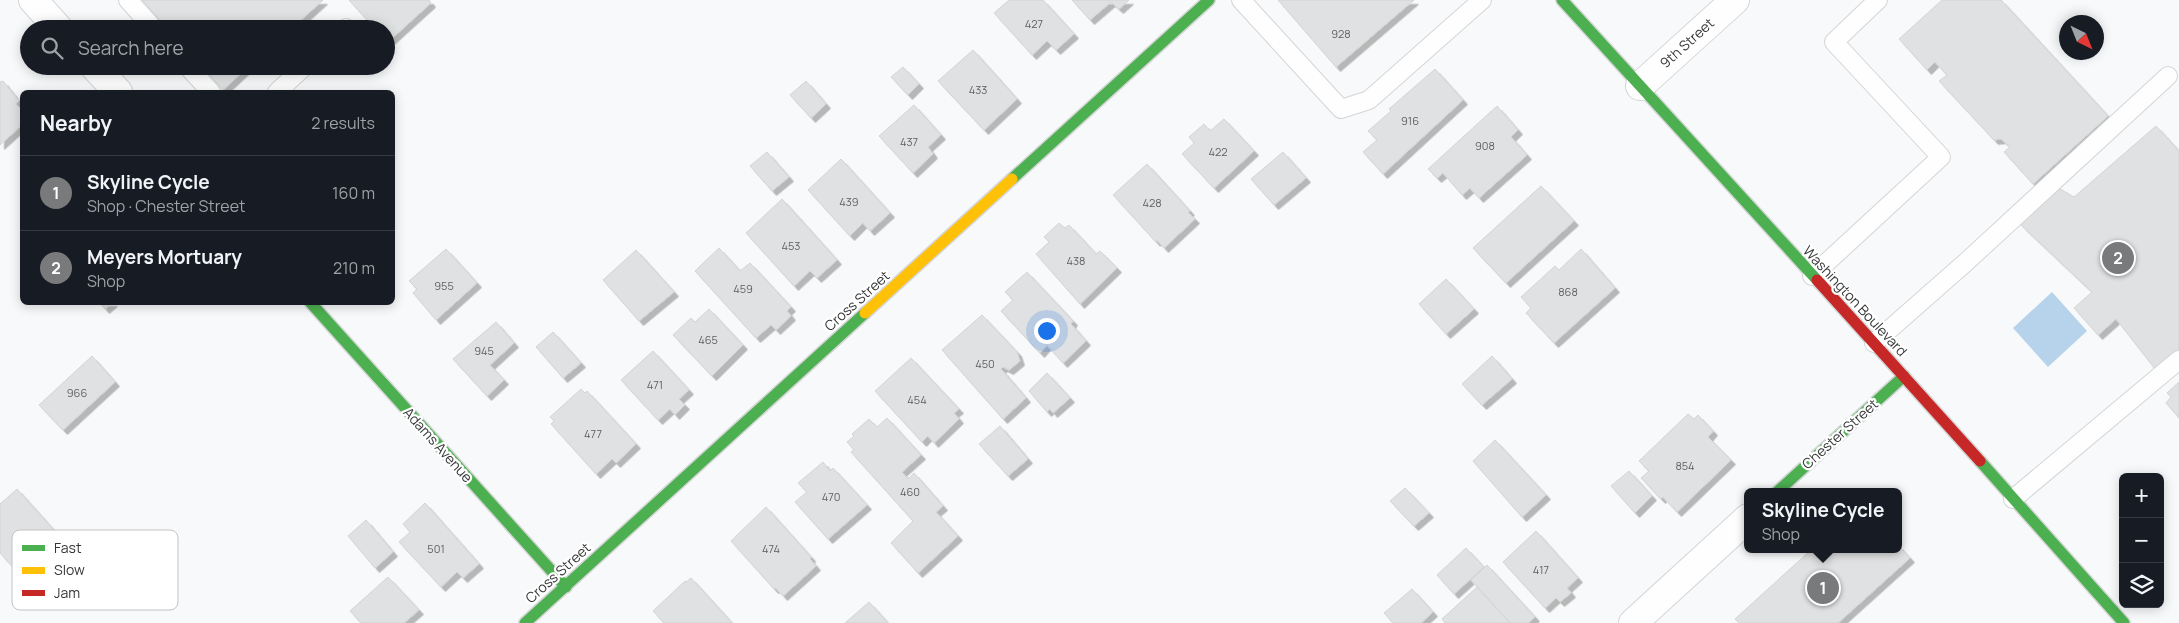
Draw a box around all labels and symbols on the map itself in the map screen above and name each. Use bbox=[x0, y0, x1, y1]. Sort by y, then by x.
street label: 9th Street bbox=[1656, 13, 1718, 72]
north arrow bbox=[2059, 15, 2104, 60]
house number: 427 bbox=[1025, 16, 1043, 31]
house number: 928 bbox=[1331, 26, 1351, 41]
house number: 433 bbox=[969, 82, 987, 97]
house number: 916 bbox=[1401, 113, 1419, 128]
house number: 437 bbox=[900, 134, 918, 149]
house number: 908 bbox=[1475, 138, 1495, 153]
house number: 422 bbox=[1208, 144, 1228, 159]
house number: 439 bbox=[839, 194, 859, 209]
house number: 428 bbox=[1142, 195, 1162, 210]
house number: 453 bbox=[782, 238, 800, 253]
pin: 2 bbox=[2102, 239, 2134, 277]
street label: Washington Boulevard bbox=[1799, 241, 1912, 360]
house number: 438 bbox=[1067, 253, 1085, 268]
street label: Cross Street bbox=[820, 266, 894, 335]
house number: 955 bbox=[434, 278, 454, 293]
house number: 459 bbox=[733, 281, 753, 296]
house number: 868 bbox=[1558, 284, 1578, 299]
your location bbox=[1034, 318, 1060, 344]
house number: 465 bbox=[698, 332, 718, 347]
house number: 945 bbox=[474, 343, 494, 358]
house number: 450 bbox=[975, 356, 995, 371]
house number: 471 bbox=[647, 377, 663, 392]
house number: 966 bbox=[67, 385, 87, 400]
house number: 454 bbox=[907, 392, 927, 407]
street label: Chester Street bbox=[1798, 394, 1882, 473]
street label: Adams Avenue bbox=[400, 403, 477, 486]
house number: 477 bbox=[584, 426, 602, 441]
house number: 854 bbox=[1675, 458, 1695, 473]
house number: 460 bbox=[900, 484, 920, 499]
house number: 470 bbox=[822, 489, 840, 504]
legend bbox=[12, 530, 178, 610]
text: Fast bbox=[54, 538, 82, 557]
street label: Cross Street bbox=[521, 538, 595, 607]
house number: 501 bbox=[427, 541, 445, 556]
house number: 474 bbox=[762, 541, 780, 556]
text: Slow bbox=[54, 560, 85, 579]
house number: 417 bbox=[1533, 562, 1549, 577]
pin: 1 bbox=[1807, 569, 1839, 607]
text: Jam bbox=[54, 583, 80, 602]

